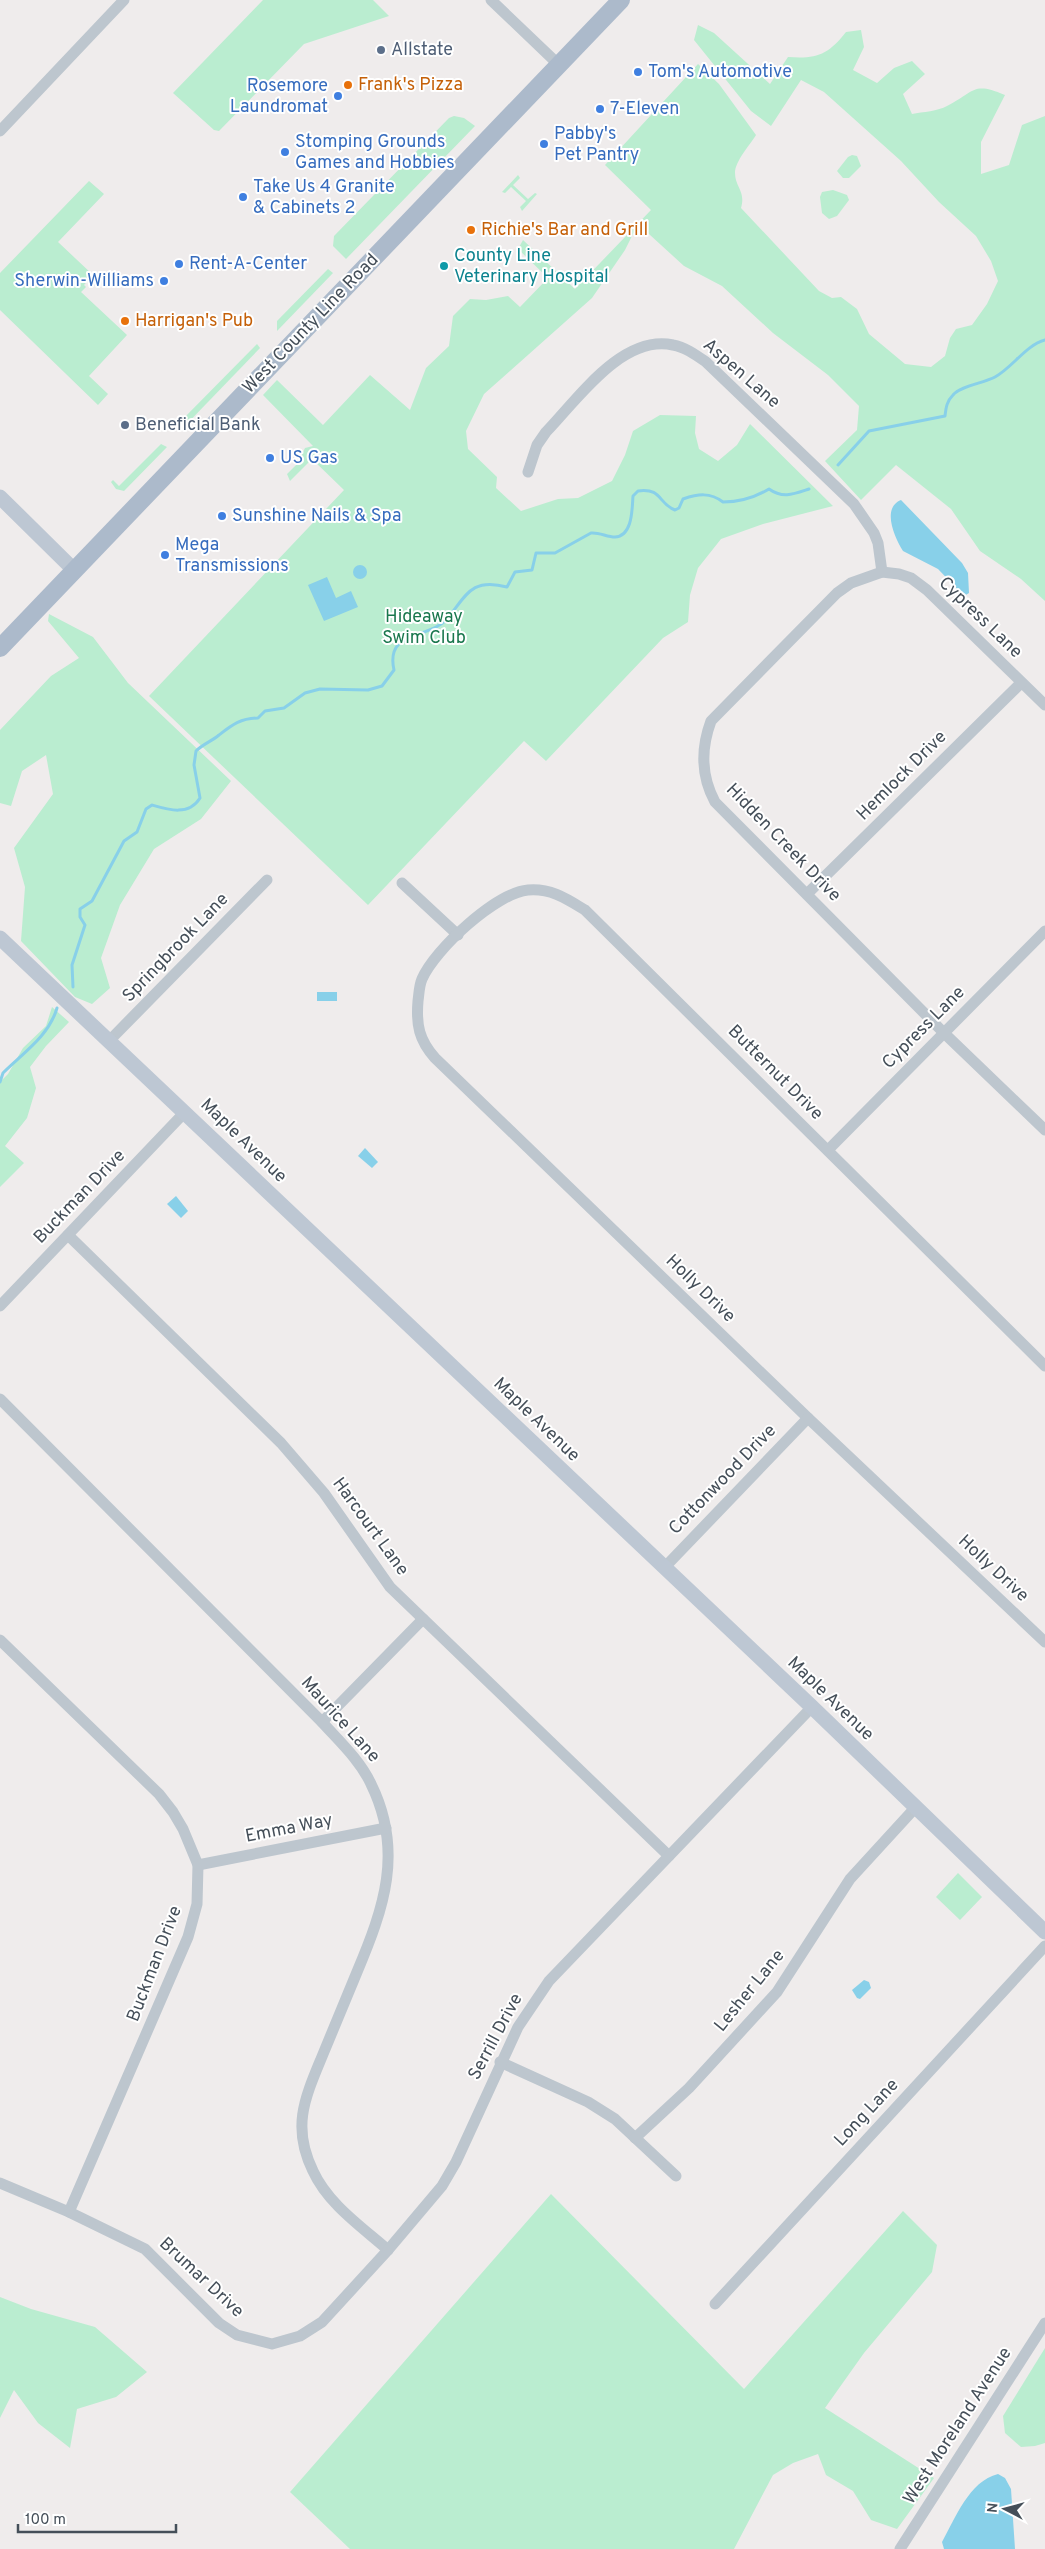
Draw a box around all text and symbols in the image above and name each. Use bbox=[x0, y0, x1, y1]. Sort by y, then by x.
place label: Allstate bbox=[391, 39, 453, 62]
marker: Allstate bbox=[375, 44, 387, 56]
place label: Tom's Automotive bbox=[648, 61, 792, 84]
marker: Tom's Automotive bbox=[632, 66, 644, 78]
place label: Frank's Pizza bbox=[358, 74, 463, 97]
place label: Rosemore Laundromat bbox=[230, 75, 328, 119]
marker: Frank's Pizza bbox=[342, 79, 354, 91]
marker: Rosemore Laundromat bbox=[332, 90, 344, 102]
place label: 7-Eleven bbox=[610, 98, 679, 121]
marker: 7-Eleven bbox=[594, 103, 606, 115]
place label: Pabby's Pet Pantry bbox=[554, 123, 639, 167]
place label: Stomping Grounds Games and Hobbies bbox=[295, 131, 455, 175]
marker: Pabby's Pet Pantry bbox=[538, 138, 550, 150]
marker: Stomping Grounds Games and Hobbies bbox=[279, 146, 291, 158]
place label: Take Us 4 Granite & Cabinets 2 bbox=[253, 176, 395, 220]
marker: Take Us 4 Granite & Cabinets 2 bbox=[237, 191, 249, 203]
place label: Richie's Bar and Grill bbox=[481, 219, 648, 242]
marker: Richie's Bar and Grill bbox=[465, 224, 477, 236]
place label: County Line Veterinary Hospital bbox=[454, 245, 609, 289]
street label: West County Line Road bbox=[238, 249, 384, 399]
place label: Rent-A-Center bbox=[189, 253, 307, 276]
marker: Rent-A-Center bbox=[173, 258, 185, 270]
marker: County Line Veterinary Hospital bbox=[438, 260, 450, 272]
place label: Sherwin-Williams bbox=[14, 270, 154, 293]
marker: Sherwin-Williams bbox=[158, 275, 170, 287]
place label: Harrigan's Pub bbox=[135, 310, 253, 333]
marker: Harrigan's Pub bbox=[119, 315, 131, 327]
street label: Aspen Lane bbox=[698, 334, 784, 414]
place label: Beneficial Bank bbox=[135, 414, 260, 437]
marker: Beneficial Bank bbox=[119, 419, 131, 431]
place label: US Gas bbox=[280, 447, 338, 470]
marker: US Gas bbox=[264, 452, 276, 464]
place label: Sunshine Nails & Spa bbox=[232, 505, 401, 528]
marker: Sunshine Nails & Spa bbox=[216, 510, 228, 522]
place label: Mega Transmissions bbox=[175, 534, 289, 578]
marker: Mega Transmissions bbox=[159, 549, 171, 561]
street label: Cypress Lane bbox=[933, 572, 1027, 664]
park label: Hideaway Swim Club bbox=[382, 606, 466, 650]
street label: Hemlock Drive bbox=[852, 726, 952, 826]
street label: Hidden Creek Drive bbox=[721, 779, 845, 907]
street label: Springbrook Lane bbox=[118, 888, 234, 1008]
street label: Cypress Lane bbox=[878, 982, 970, 1074]
street label: Butternut Drive bbox=[722, 1020, 828, 1126]
street label: Maple Avenue bbox=[195, 1094, 291, 1188]
street label: Buckman Drive bbox=[29, 1145, 131, 1249]
street label: Holly Drive bbox=[660, 1250, 740, 1328]
street label: Maple Avenue bbox=[488, 1373, 584, 1467]
street label: Cottonwood Drive bbox=[664, 1420, 782, 1540]
street label: Harcourt Lane bbox=[327, 1473, 413, 1581]
street label: Holly Drive bbox=[953, 1530, 1033, 1608]
street label: Maple Avenue bbox=[782, 1652, 878, 1746]
street label: Maurice Lane bbox=[295, 1672, 385, 1768]
street label: Emma Way bbox=[243, 1809, 335, 1849]
street label: Buckman Drive bbox=[122, 1903, 188, 2025]
street label: Lesher Lane bbox=[710, 1945, 790, 2037]
street label: Serrill Drive bbox=[464, 1990, 528, 2084]
street label: Long Lane bbox=[830, 2074, 904, 2152]
street label: Brumar Drive bbox=[154, 2233, 248, 2323]
street label: West Moreland Avenue bbox=[899, 2343, 1017, 2509]
north arrow bbox=[980, 2484, 1030, 2534]
scale bar bbox=[18, 2502, 175, 2534]
text: N bbox=[985, 2502, 1003, 2514]
text: 100 m bbox=[25, 2511, 66, 2530]

